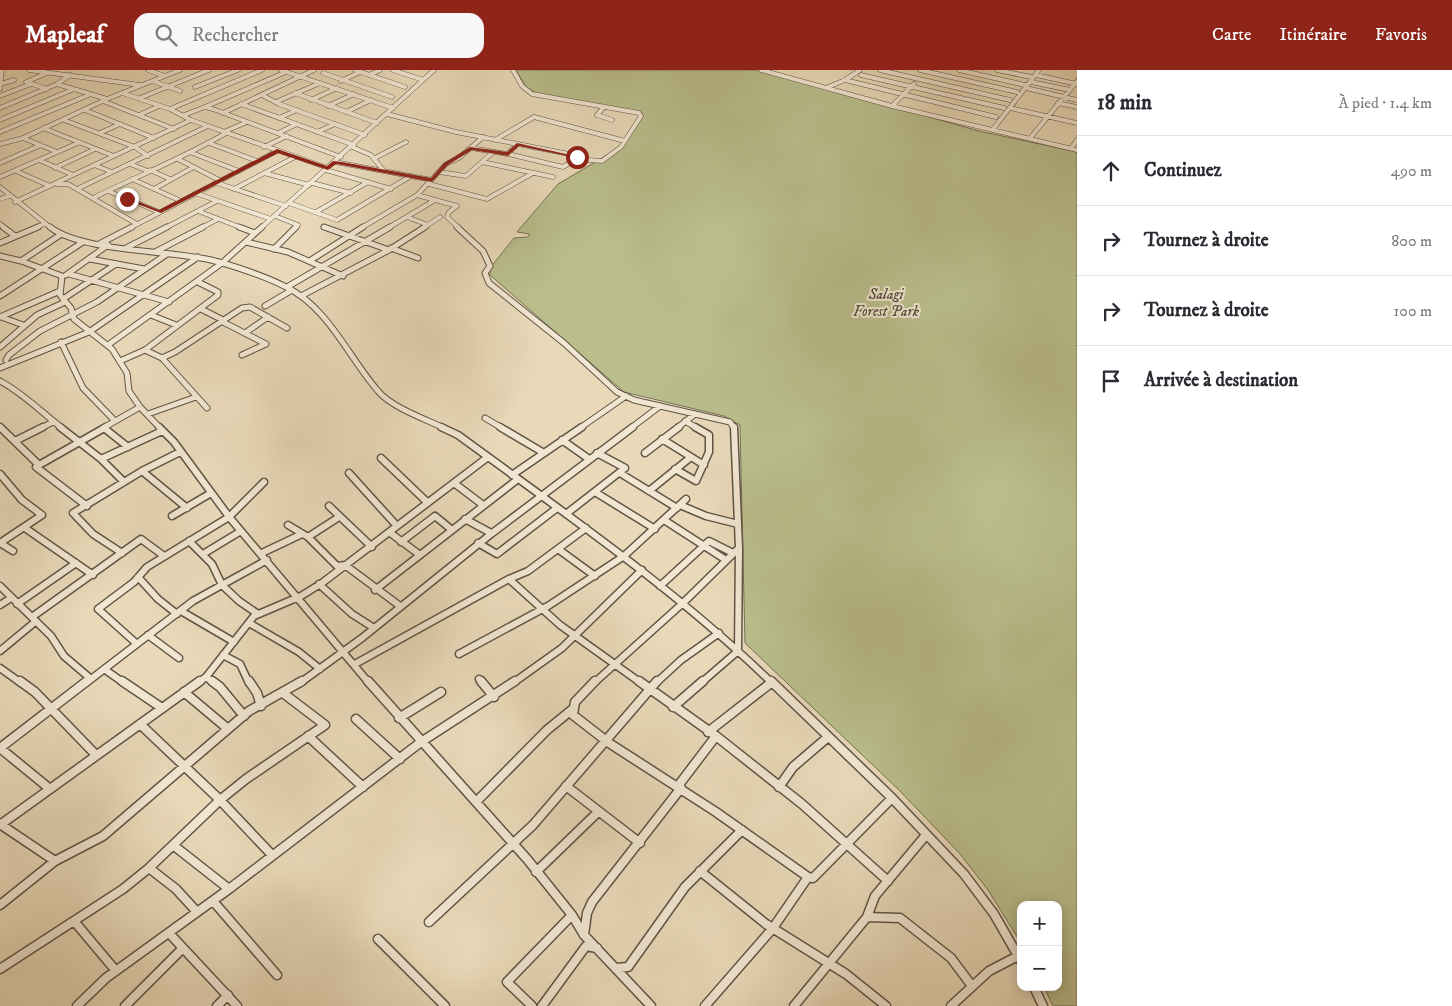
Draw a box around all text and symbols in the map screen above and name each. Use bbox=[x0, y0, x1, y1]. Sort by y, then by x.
search box bbox=[134, 13, 484, 58]
text: Mapleaf bbox=[25, 20, 104, 50]
icon: search bbox=[152, 21, 180, 49]
text: Rechercher bbox=[192, 24, 278, 47]
text: Carte bbox=[1212, 24, 1252, 46]
text: Itinéraire bbox=[1280, 24, 1347, 46]
text: Favoris bbox=[1375, 24, 1427, 46]
text: 18 min bbox=[1097, 90, 1152, 116]
text: À pied · 1.4 km bbox=[1338, 93, 1432, 113]
route start bbox=[566, 146, 589, 169]
icon: ahead bbox=[1097, 157, 1125, 185]
text: Continuez bbox=[1144, 159, 1222, 182]
text: 490 m bbox=[1391, 161, 1432, 181]
route end bbox=[116, 188, 139, 211]
icon: right bbox=[1097, 227, 1125, 255]
text: Tournez à droite bbox=[1144, 229, 1269, 252]
text: 800 m bbox=[1391, 231, 1432, 251]
park label: Salagi Forest Park bbox=[853, 285, 920, 321]
icon: right bbox=[1097, 297, 1125, 325]
text: Tournez à droite bbox=[1144, 299, 1269, 322]
text: 100 m bbox=[1394, 301, 1432, 321]
icon: arrive bbox=[1097, 367, 1125, 395]
text: Arrivée à destination bbox=[1144, 369, 1298, 392]
map controls bbox=[1017, 901, 1062, 991]
button: + bbox=[1017, 901, 1062, 946]
button: − bbox=[1017, 946, 1062, 991]

